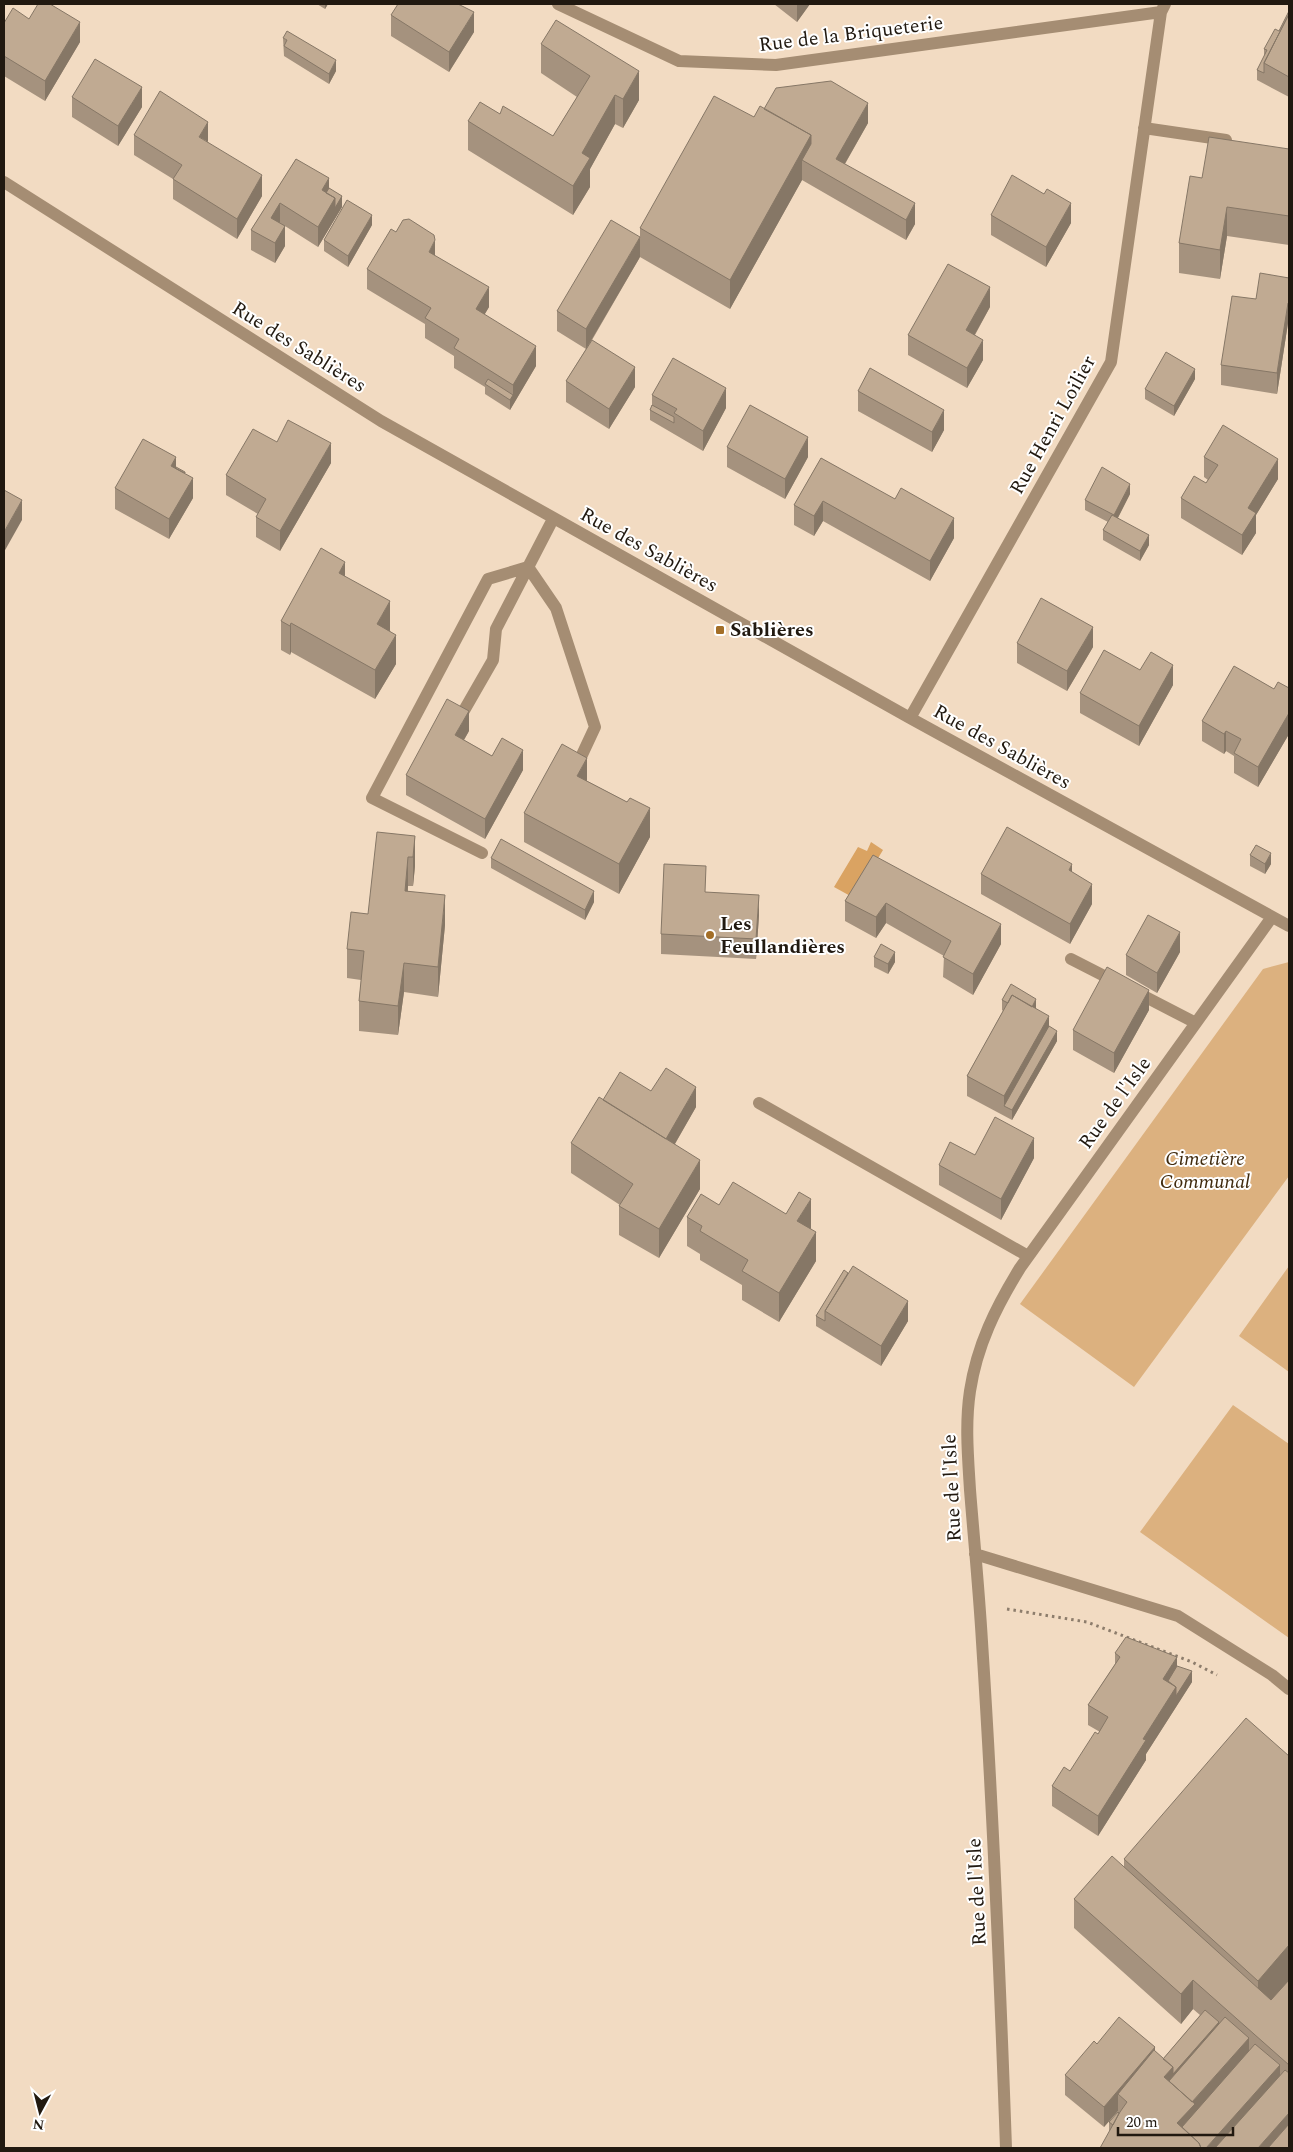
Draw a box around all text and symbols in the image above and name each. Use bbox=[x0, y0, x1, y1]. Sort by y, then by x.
street label: Rue de la Briqueterie bbox=[757, 8, 945, 60]
street label: Rue des Sablières bbox=[226, 294, 372, 400]
street label: Rue Henri Loilier bbox=[1002, 350, 1104, 500]
street label: Rue des Sablières bbox=[575, 500, 723, 600]
place label: Sablières bbox=[730, 615, 814, 645]
marker: Sablières bbox=[714, 624, 726, 636]
street label: Rue des Sablières bbox=[928, 697, 1076, 797]
place label: Les Feullandières bbox=[720, 909, 845, 962]
marker: Les Feullandières bbox=[704, 929, 716, 941]
street label: Rue de l'Isle bbox=[1071, 1051, 1159, 1155]
park label: Cimetière Communal bbox=[1160, 1144, 1250, 1197]
street label: Rue de l'Isle bbox=[934, 1433, 970, 1543]
street label: Rue de l'Isle bbox=[959, 1837, 995, 1947]
north arrow bbox=[15, 2087, 65, 2137]
scale bar bbox=[1118, 2104, 1233, 2136]
text: 20 m bbox=[1126, 2111, 1158, 2134]
text: N bbox=[32, 2113, 45, 2136]

